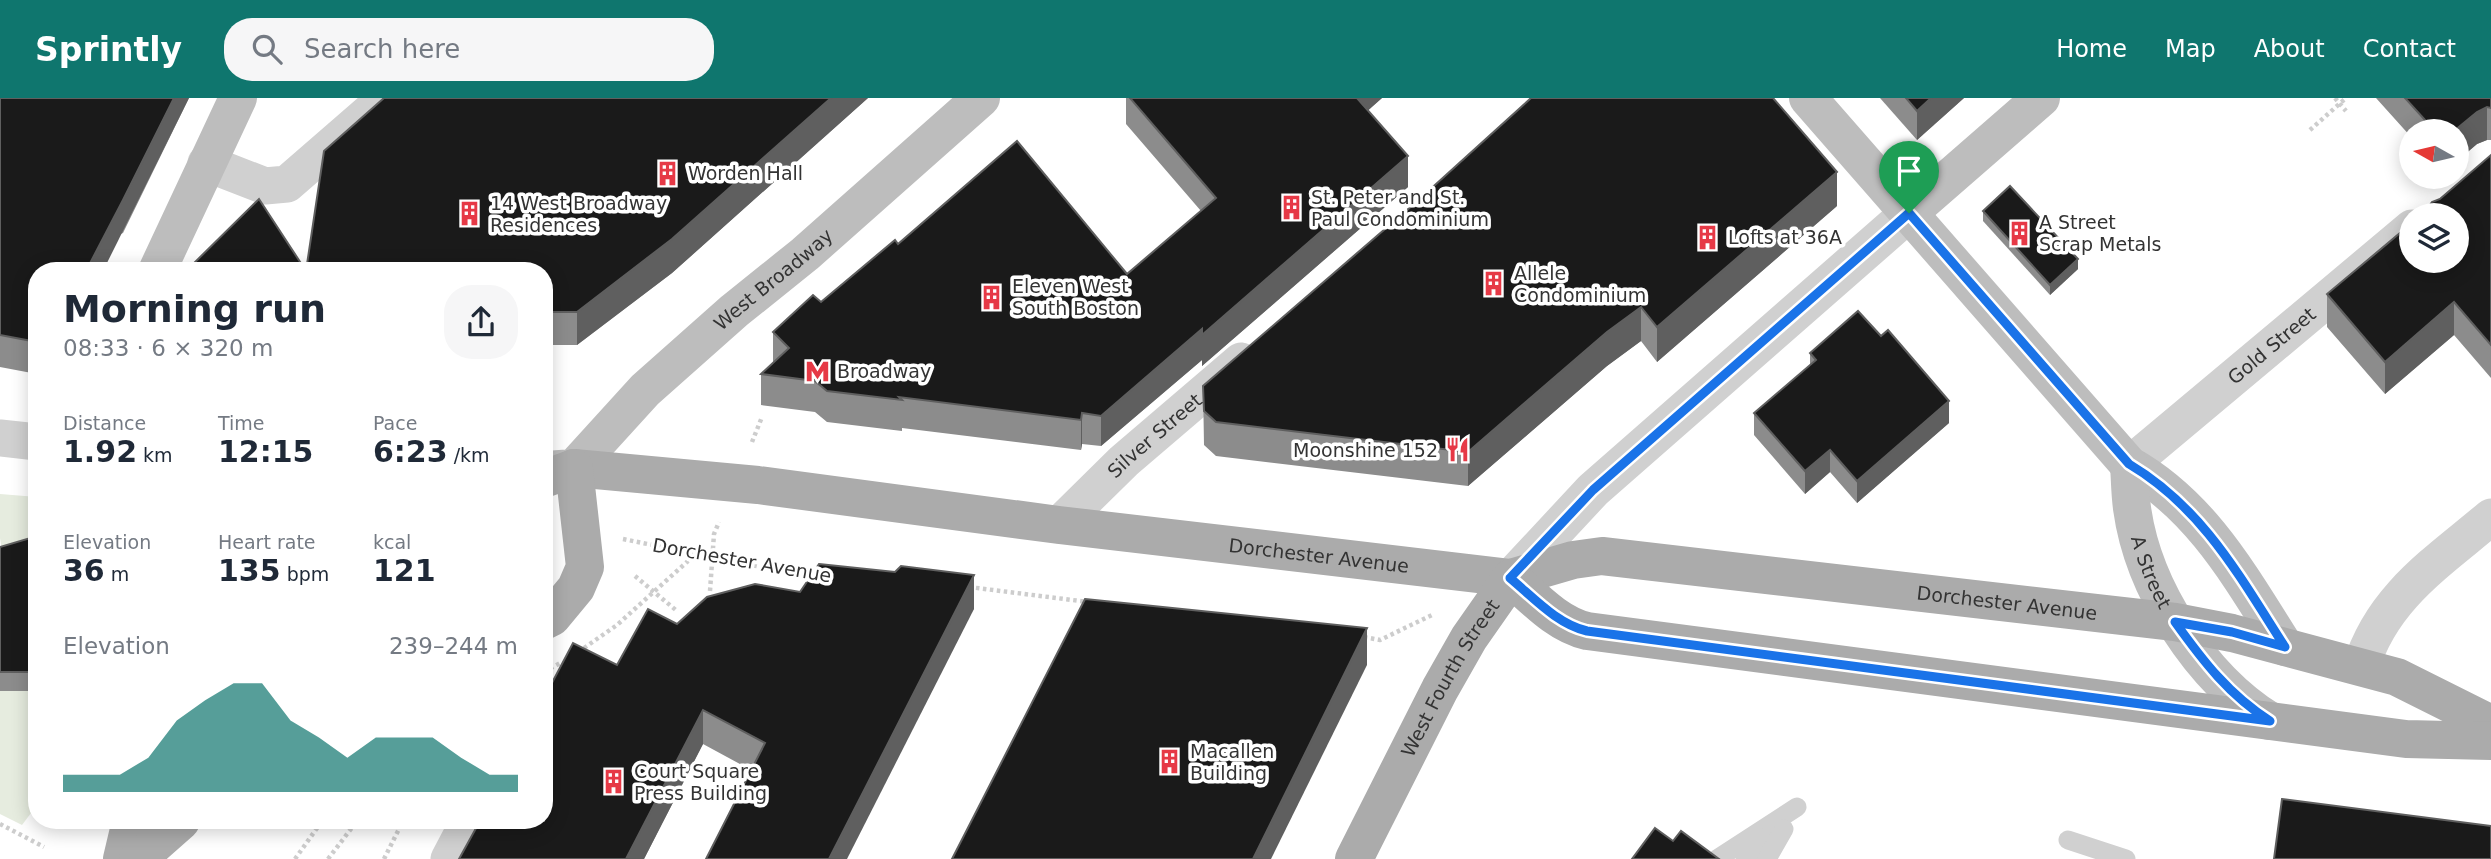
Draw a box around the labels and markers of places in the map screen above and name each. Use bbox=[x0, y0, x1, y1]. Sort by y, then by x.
pin bbox=[1879, 141, 1939, 213]
building icon: Worden Hall bbox=[654, 159, 682, 187]
place label: Worden Hall bbox=[688, 162, 803, 184]
place label: St. Peter and St. Paul Condominium bbox=[1311, 186, 1489, 230]
place label: 14 West Broadway Residences bbox=[490, 192, 667, 236]
building icon: St. Peter and St. Paul Condominium bbox=[1277, 194, 1305, 222]
building icon: 14 West Broadway Residences bbox=[456, 200, 484, 228]
place label: A Street Scrap Metals bbox=[2039, 211, 2161, 255]
building icon: A Street Scrap Metals bbox=[2005, 219, 2033, 247]
building icon: Lofts at 36A bbox=[1694, 223, 1722, 251]
place label: Lofts at 36A bbox=[1728, 226, 1842, 248]
place label: Allele Condominium bbox=[1514, 262, 1646, 306]
building icon: Allele Condominium bbox=[1480, 270, 1508, 298]
place label: Eleven West South Boston bbox=[1012, 275, 1139, 319]
building icon: Eleven West South Boston bbox=[978, 283, 1006, 311]
metro station icon: Broadway bbox=[803, 357, 831, 385]
place label: Broadway bbox=[837, 360, 931, 382]
restaurant icon: Moonshine 152 bbox=[1444, 436, 1472, 464]
place label: Moonshine 152 bbox=[1293, 439, 1438, 461]
place label: Macallen Building bbox=[1190, 740, 1274, 784]
building icon: Macallen Building bbox=[1156, 748, 1184, 776]
place label: Court Square Press Building bbox=[634, 760, 767, 804]
building icon: Court Square Press Building bbox=[600, 768, 628, 796]

